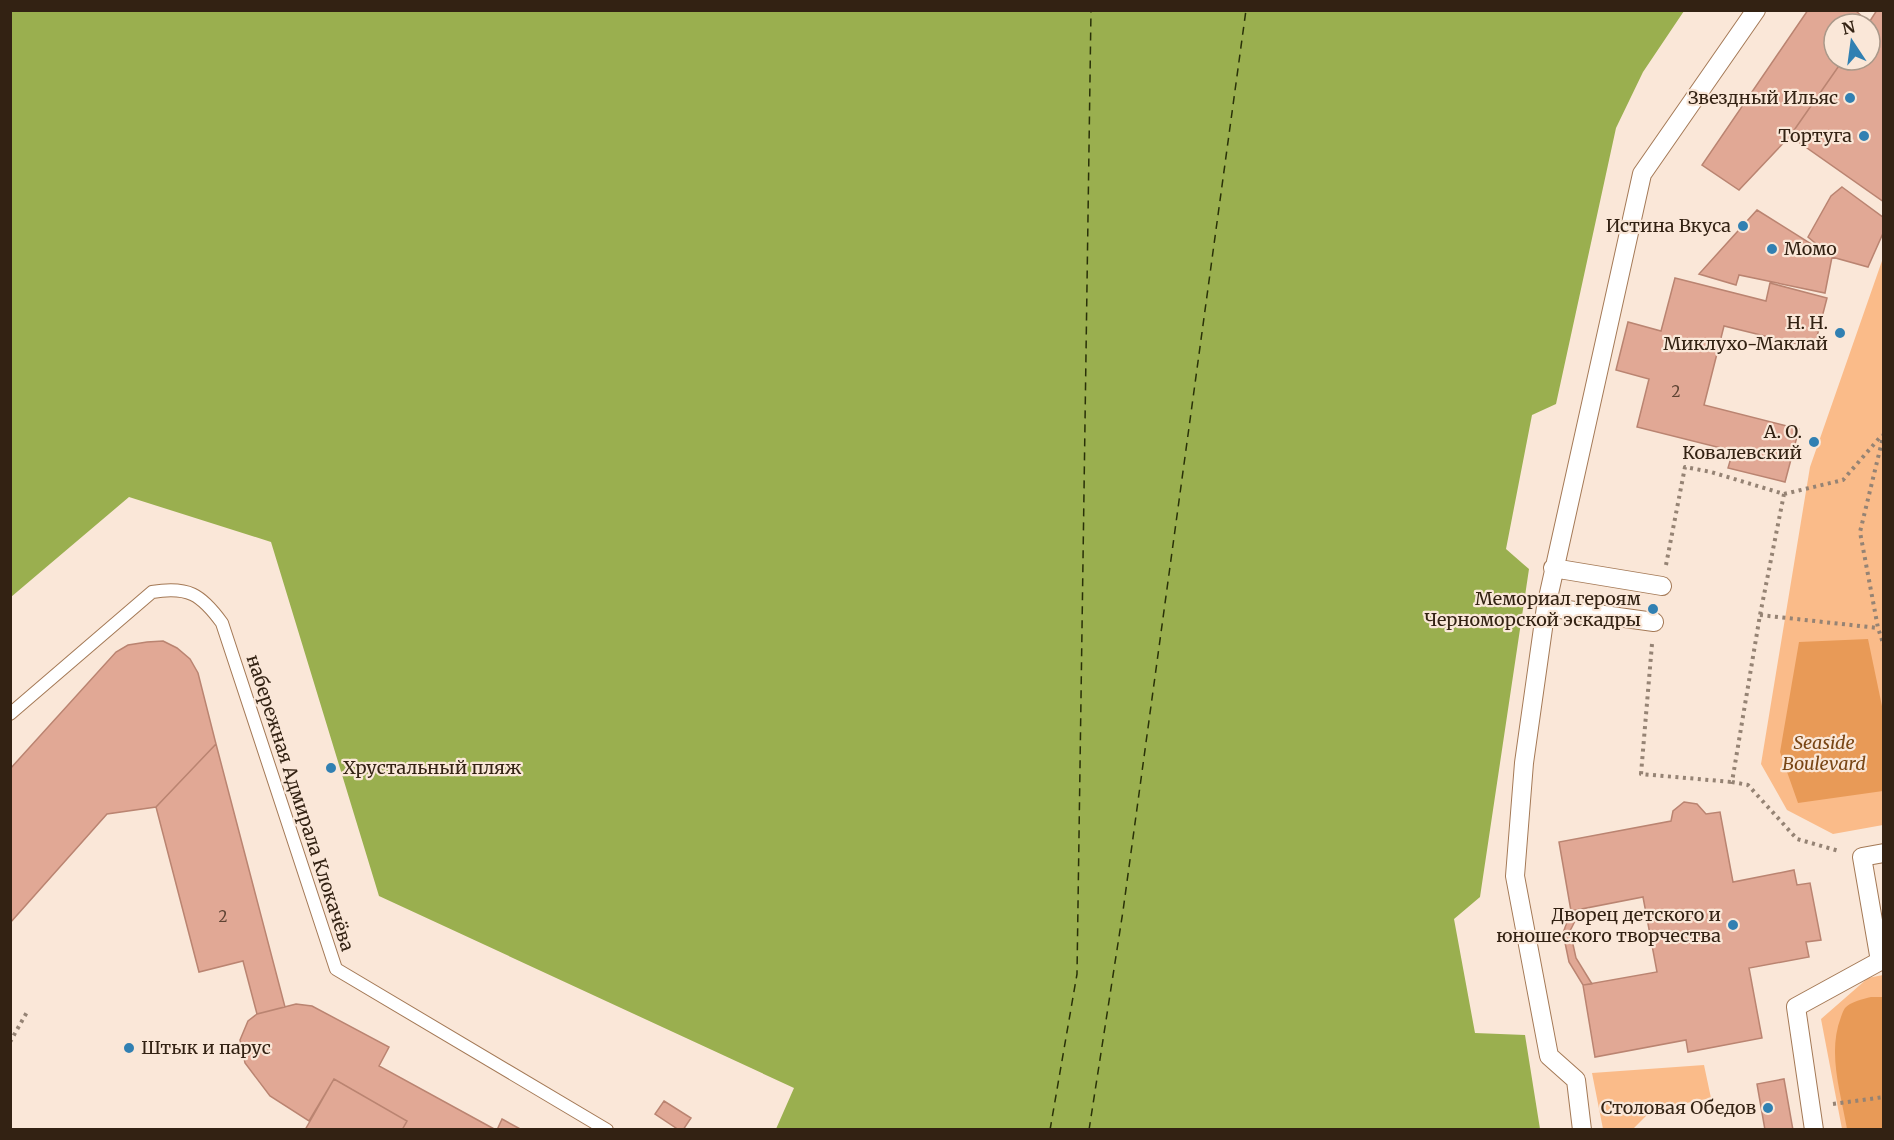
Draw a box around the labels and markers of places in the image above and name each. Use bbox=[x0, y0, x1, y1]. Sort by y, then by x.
place label: Звездный Ильяс bbox=[1688, 86, 1838, 109]
marker: Звездный Ильяс bbox=[1843, 91, 1857, 105]
place label: Тортуга bbox=[1778, 124, 1852, 147]
marker: Тортуга bbox=[1857, 129, 1871, 143]
place label: Истина Вкуса bbox=[1606, 214, 1731, 237]
marker: Истина Вкуса bbox=[1736, 219, 1750, 233]
place label: Момо bbox=[1784, 237, 1837, 260]
marker: Момо bbox=[1765, 242, 1779, 256]
place label: Н. Н. Миклухо-Маклай bbox=[1663, 311, 1828, 355]
marker: Н. Н. Миклухо-Маклай bbox=[1833, 326, 1847, 340]
place label: А. О. Ковалевский bbox=[1682, 420, 1802, 464]
marker: А. О. Ковалевский bbox=[1807, 435, 1821, 449]
place label: Мемориал героям Черноморской эскадры bbox=[1425, 587, 1641, 631]
marker: Мемориал героям Черноморской эскадры bbox=[1646, 602, 1660, 616]
place label: Хрустальный пляж bbox=[343, 756, 522, 779]
marker: Хрустальный пляж bbox=[324, 761, 338, 775]
place label: Дворец детского и юношеского творчества bbox=[1496, 903, 1721, 947]
marker: Дворец детского и юношеского творчества bbox=[1726, 918, 1740, 932]
place label: Штык и парус bbox=[141, 1036, 271, 1059]
marker: Штык и парус bbox=[122, 1041, 136, 1055]
place label: Столовая Обедов bbox=[1601, 1096, 1756, 1119]
marker: Столовая Обедов bbox=[1761, 1101, 1775, 1115]

